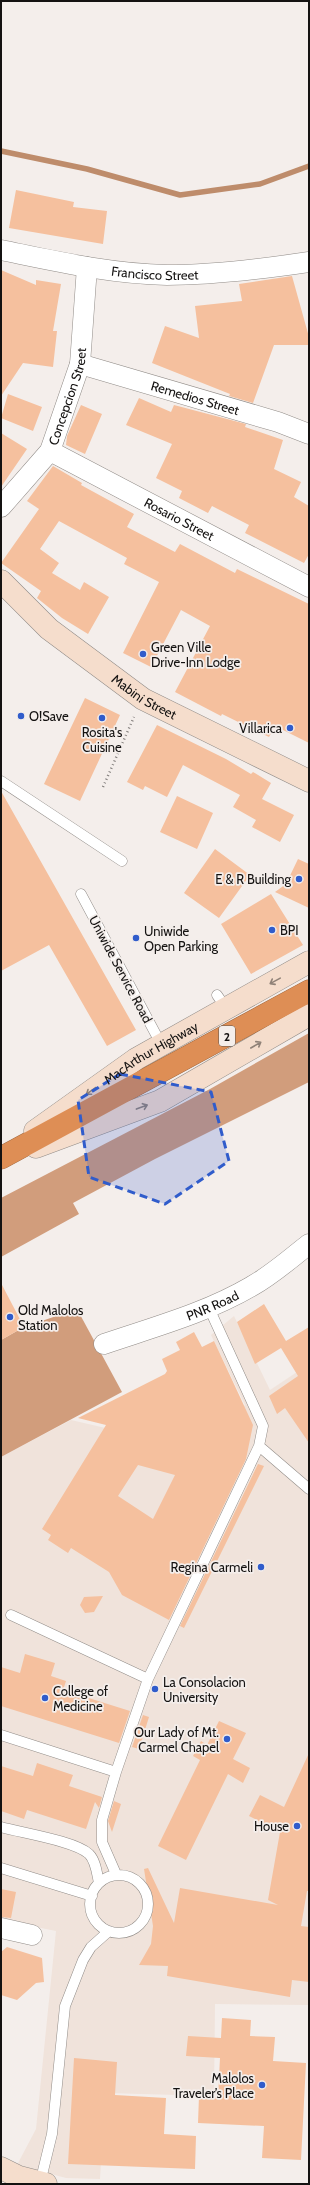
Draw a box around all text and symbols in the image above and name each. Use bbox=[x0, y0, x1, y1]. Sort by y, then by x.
street label: Francisco Street bbox=[110, 263, 199, 283]
street label: Concepcion Street bbox=[45, 347, 89, 447]
street label: Remedios Street bbox=[149, 377, 242, 418]
street label: Rosario Street bbox=[142, 494, 218, 544]
place label: Green Ville Drive-Inn Lodge bbox=[151, 639, 241, 670]
marker: Green Ville Drive-Inn Lodge bbox=[138, 649, 148, 659]
street label: Mabini Street bbox=[109, 671, 180, 723]
place label: O!Save bbox=[29, 708, 69, 724]
marker: O!Save bbox=[16, 711, 26, 721]
marker: Rosita's Cuisine bbox=[97, 713, 107, 723]
place label: Villarica bbox=[239, 720, 283, 736]
marker: Villarica bbox=[285, 723, 295, 733]
place label: Rosita's Cuisine bbox=[82, 724, 123, 755]
place label: E & R Building bbox=[215, 871, 292, 887]
marker: E & R Building bbox=[294, 874, 304, 884]
street label: Uniwide Service Road bbox=[86, 913, 156, 1025]
place label: BPI bbox=[280, 922, 299, 938]
place label: Uniwide Open Parking bbox=[144, 923, 218, 954]
marker: BPI bbox=[267, 925, 277, 935]
marker: Uniwide Open Parking bbox=[131, 933, 141, 943]
one-way arrow bbox=[269, 977, 281, 985]
street label: MacArthur Highway bbox=[101, 1018, 201, 1087]
road number: 2 bbox=[219, 1026, 235, 1046]
one-way arrow bbox=[250, 1041, 262, 1049]
one-way arrow bbox=[86, 1087, 97, 1095]
one-way arrow bbox=[136, 1103, 148, 1111]
street label: PNR Road bbox=[184, 1287, 241, 1324]
place label: Old Malolos Station bbox=[18, 1302, 84, 1333]
marker: Old Malolos Station bbox=[5, 1312, 15, 1322]
place label: Regina Carmeli bbox=[171, 1559, 253, 1575]
marker: Regina Carmeli bbox=[256, 1562, 266, 1572]
place label: La Consolacion University bbox=[163, 1674, 246, 1705]
place label: College of Medicine bbox=[53, 1683, 109, 1714]
marker: La Consolacion University bbox=[150, 1684, 160, 1694]
marker: College of Medicine bbox=[40, 1693, 50, 1703]
place label: Our Lady of Mt. Carmel Chapel bbox=[134, 1724, 219, 1755]
marker: Our Lady of Mt. Carmel Chapel bbox=[222, 1734, 232, 1744]
place label: House bbox=[254, 1818, 289, 1834]
marker: House bbox=[292, 1821, 302, 1831]
place label: Malolos Traveler’s Place bbox=[173, 2070, 255, 2101]
marker: Malolos Traveler’s Place bbox=[257, 2080, 267, 2090]

